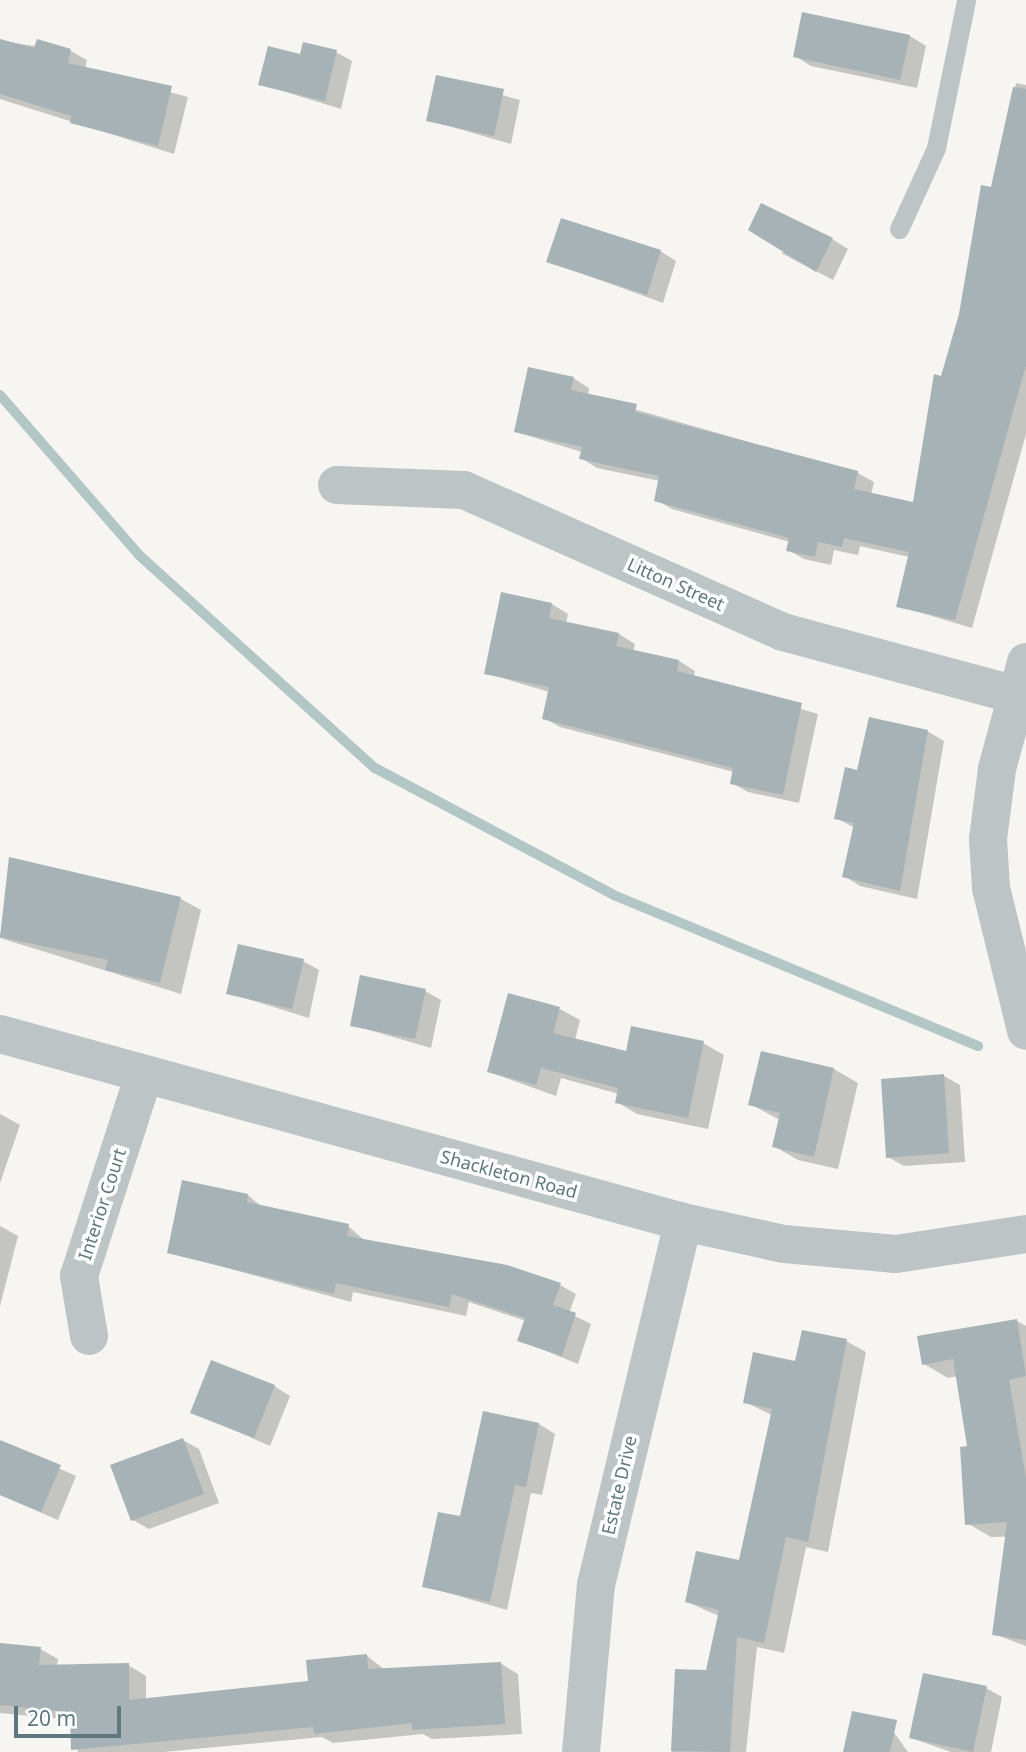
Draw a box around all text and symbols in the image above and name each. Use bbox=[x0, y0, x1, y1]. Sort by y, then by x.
street label: Litton Street bbox=[624, 553, 728, 615]
street label: Interior Court bbox=[74, 1145, 130, 1263]
street label: Shackleton Road bbox=[438, 1145, 580, 1203]
street label: Estate Drive bbox=[597, 1433, 641, 1537]
scale bar bbox=[18, 1692, 124, 1736]
text: 20 m bbox=[27, 1704, 76, 1732]

